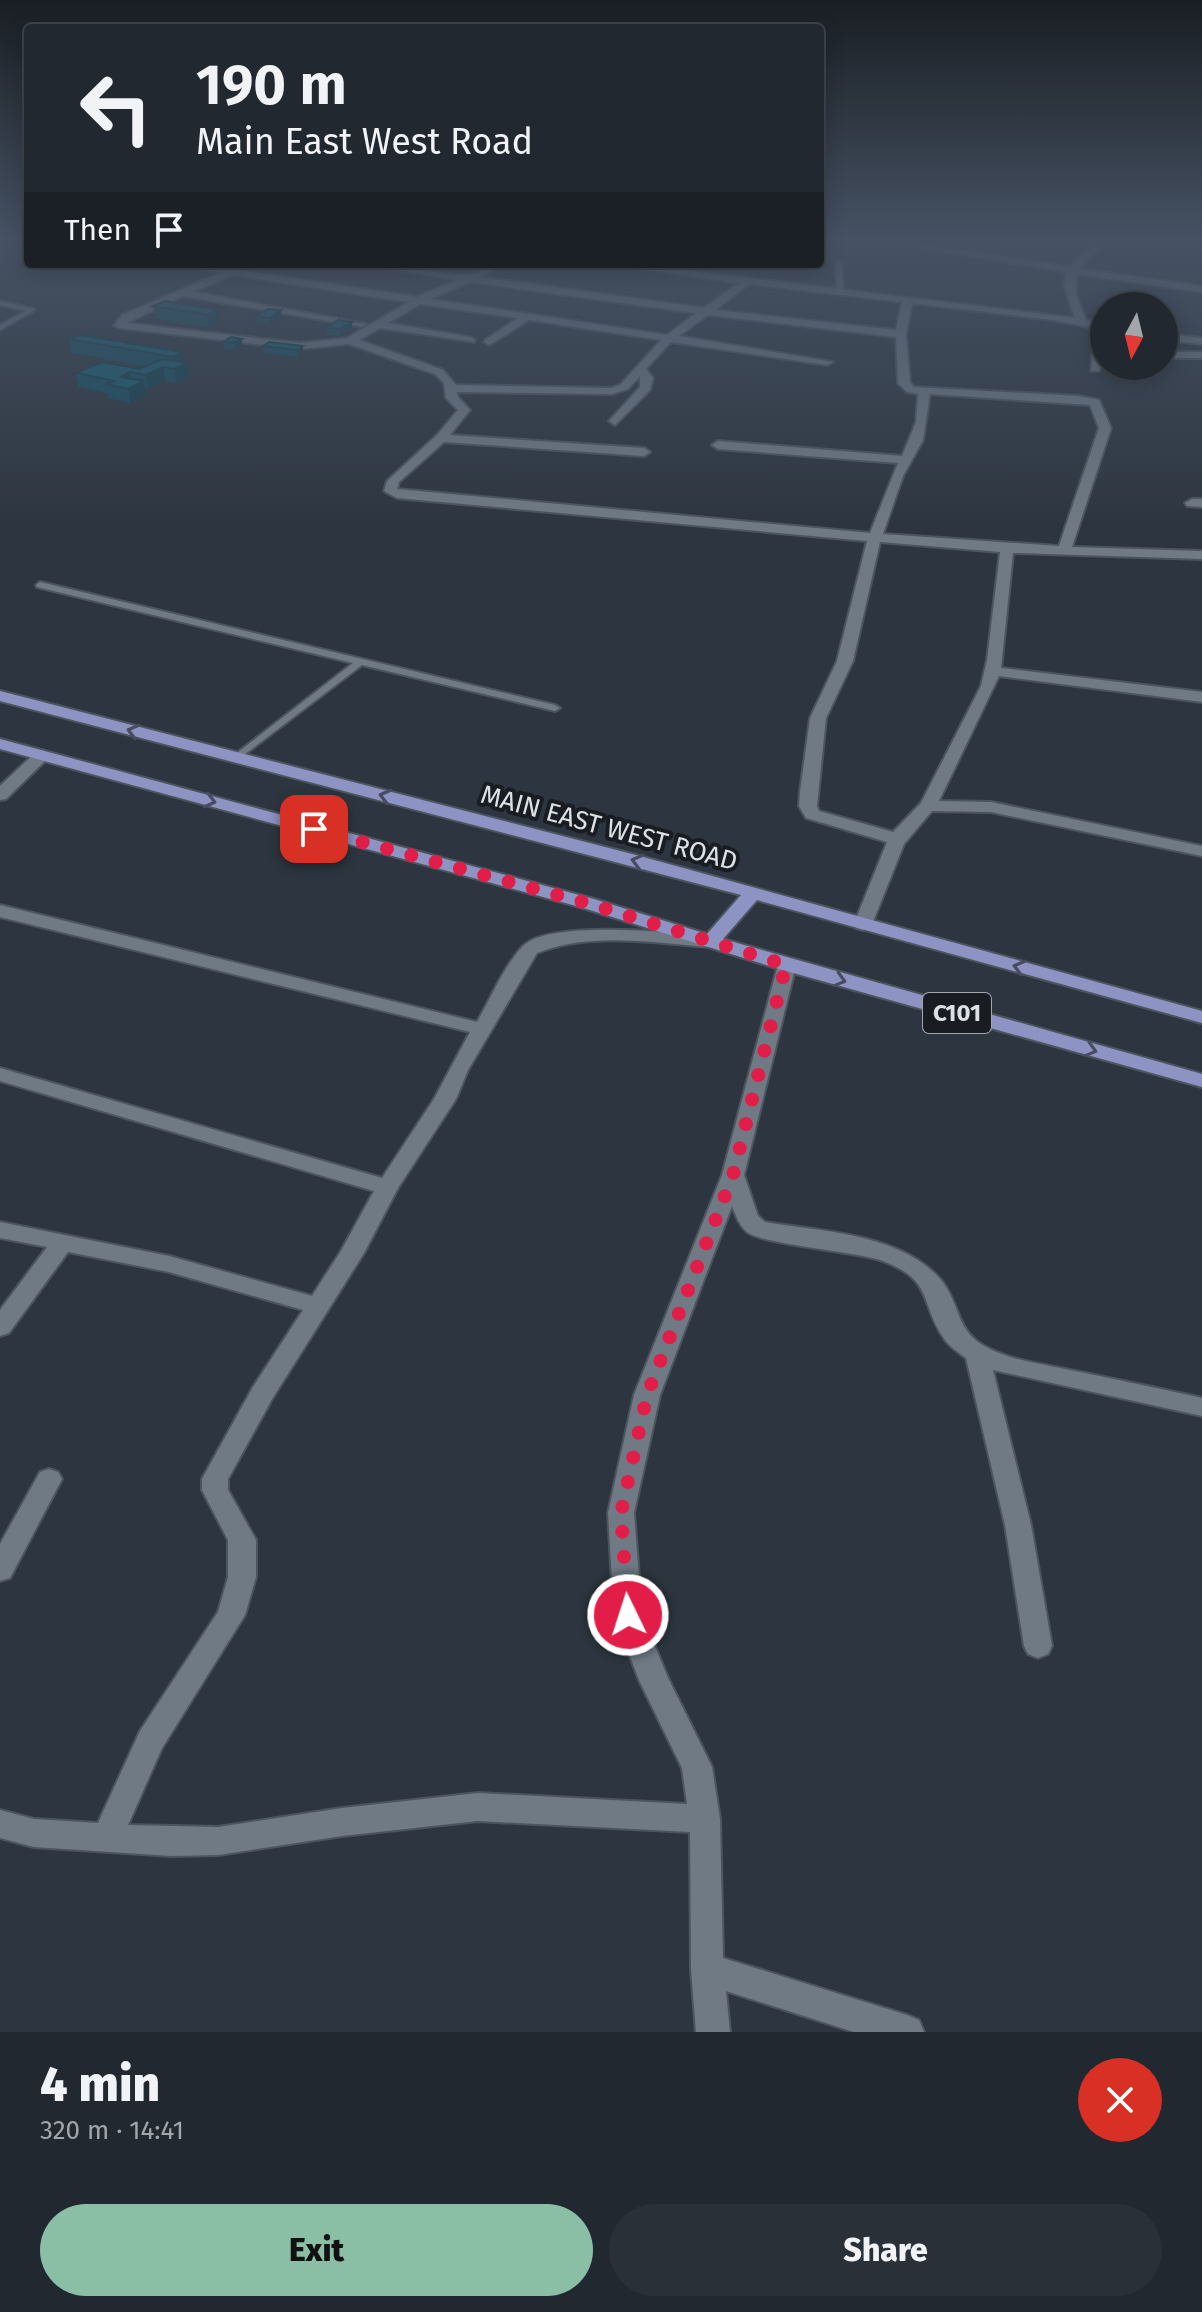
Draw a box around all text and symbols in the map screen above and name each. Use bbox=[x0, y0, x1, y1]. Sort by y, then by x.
text: 190 m bbox=[196, 52, 347, 119]
icon: left bbox=[64, 56, 168, 160]
text: Main East West Road bbox=[196, 120, 533, 164]
icon: arrive bbox=[147, 208, 191, 252]
text: Then bbox=[64, 212, 131, 248]
north arrow bbox=[1090, 292, 1178, 380]
map controls bbox=[1090, 292, 1178, 380]
one-way arrow bbox=[127, 723, 141, 740]
street label: MAIN EAST WEST ROAD bbox=[477, 779, 741, 877]
one-way arrow bbox=[379, 789, 392, 806]
one-way arrow bbox=[203, 792, 217, 808]
pin bbox=[280, 795, 348, 863]
icon: arrive bbox=[292, 807, 336, 851]
one-way arrow bbox=[630, 854, 644, 870]
one-way arrow bbox=[1012, 959, 1026, 976]
one-way arrow bbox=[833, 971, 847, 987]
road number: C101 bbox=[923, 993, 991, 1033]
one-way arrow bbox=[1083, 1041, 1097, 1057]
position arrow bbox=[586, 1573, 670, 1657]
text: 4 min bbox=[40, 2056, 160, 2114]
button: close bbox=[1078, 2058, 1162, 2142]
text: 320 m · 14:41 bbox=[40, 2115, 184, 2146]
button: Exit bbox=[40, 2204, 593, 2296]
button: Share bbox=[609, 2204, 1162, 2296]

